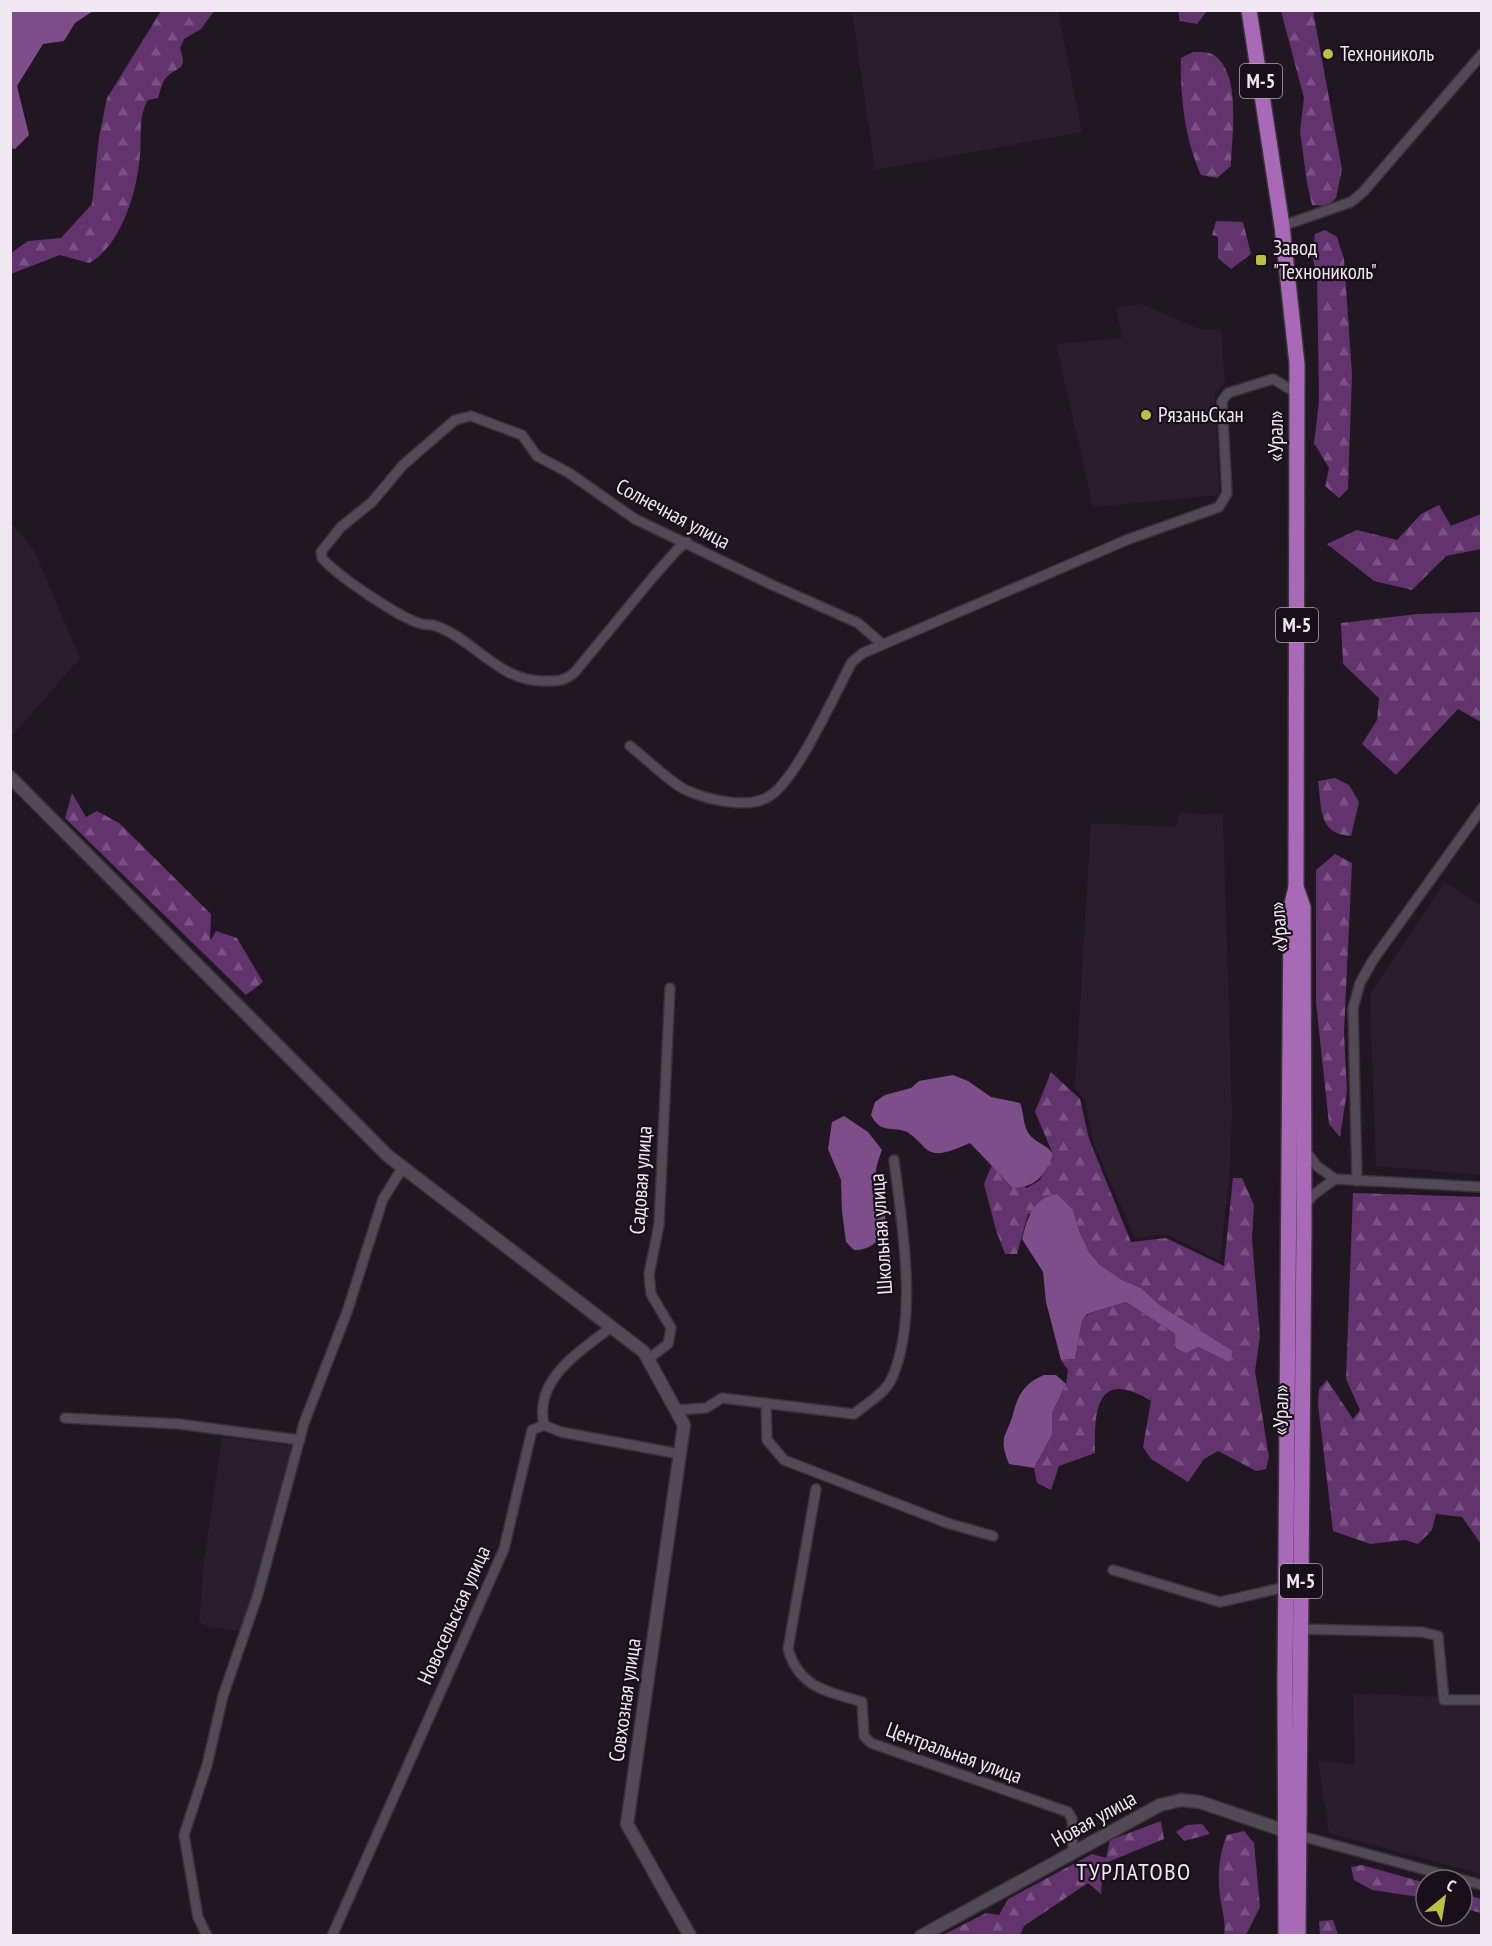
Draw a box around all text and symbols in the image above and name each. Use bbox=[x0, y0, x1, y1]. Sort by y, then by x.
place label: Технониколь bbox=[1340, 40, 1434, 67]
marker: Технониколь bbox=[1321, 47, 1335, 61]
road number: М-5 bbox=[1240, 64, 1282, 98]
place label: Завод "Технониколь" bbox=[1273, 234, 1377, 285]
marker: Завод "Технониколь" bbox=[1254, 253, 1268, 267]
place label: РязаньСкан bbox=[1158, 401, 1244, 428]
marker: РязаньСкан bbox=[1139, 408, 1153, 422]
street label: «Урал» bbox=[1262, 411, 1289, 461]
street label: Солнечная улица bbox=[611, 472, 735, 555]
road number: М-5 bbox=[1276, 608, 1318, 642]
street label: «Урал» bbox=[1263, 901, 1294, 954]
street label: Садовая улица bbox=[623, 1125, 658, 1235]
street label: Школьная улица bbox=[863, 1173, 898, 1295]
street label: «Урал» bbox=[1267, 1384, 1294, 1436]
street label: Новосельская улица bbox=[411, 1541, 496, 1688]
road number: М-5 bbox=[1280, 1564, 1322, 1598]
street label: Совхозная улица bbox=[602, 1636, 647, 1763]
street label: Центральная улица bbox=[882, 1715, 1026, 1790]
street label: Новая улица bbox=[1047, 1784, 1141, 1853]
district label: ТУРЛАТОВО bbox=[1076, 1856, 1192, 1887]
north arrow bbox=[1414, 1868, 1474, 1928]
text: С bbox=[1443, 1875, 1460, 1896]

